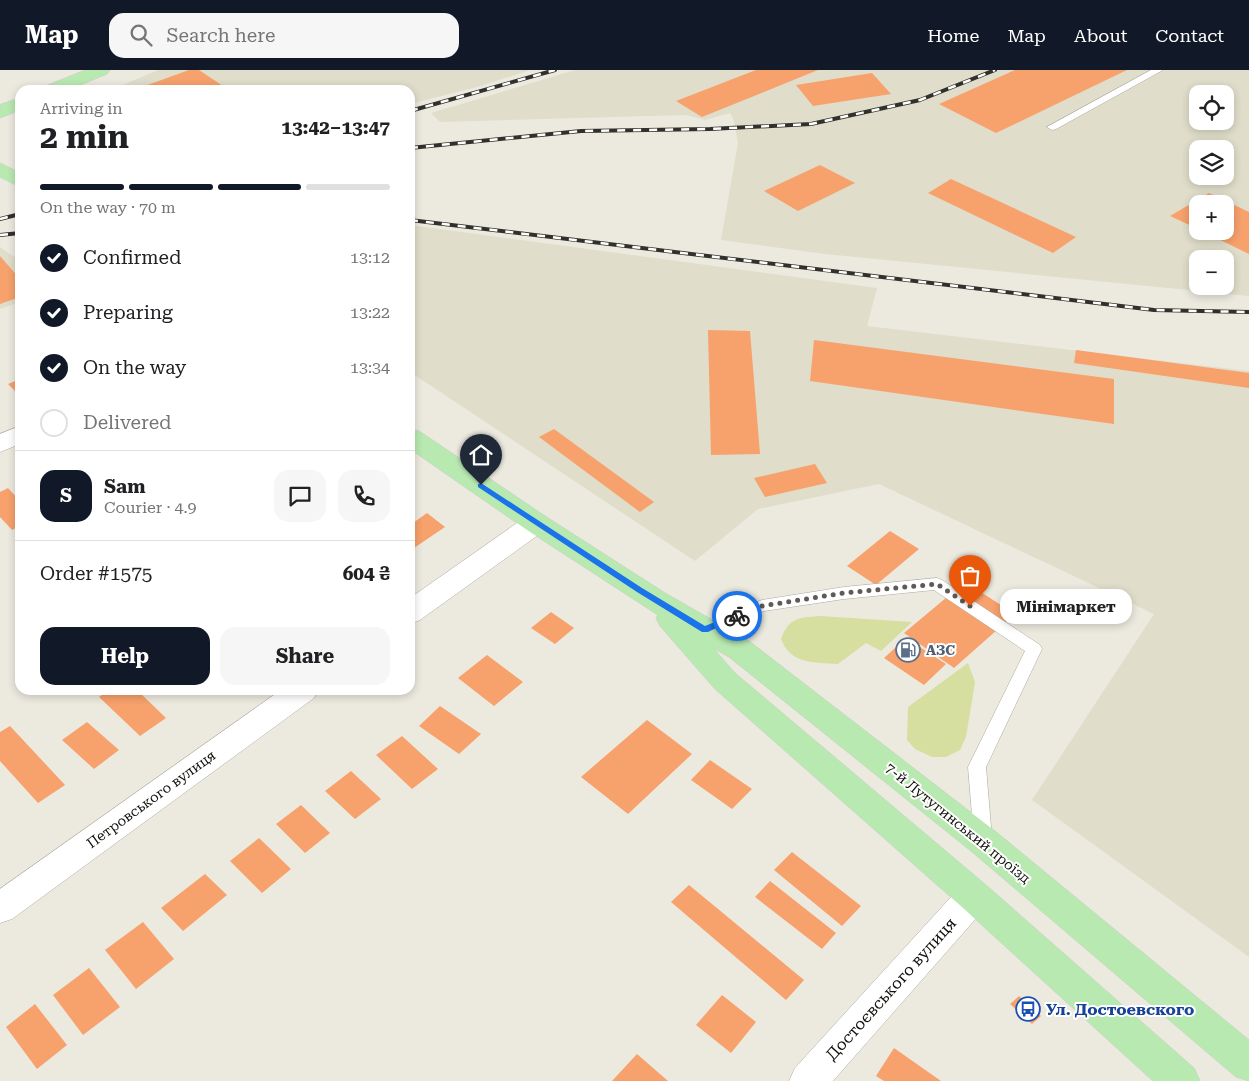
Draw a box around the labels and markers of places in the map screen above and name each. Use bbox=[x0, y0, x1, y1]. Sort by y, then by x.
pin bbox=[460, 434, 502, 485]
pin bbox=[949, 555, 991, 606]
callout: Мінімаркет bbox=[1000, 588, 1132, 624]
fuel station icon: АЗС bbox=[895, 637, 921, 663]
place label: АЗС bbox=[926, 642, 955, 658]
bus stop icon: Ул. Достоевского bbox=[1015, 996, 1041, 1022]
place label: Ул. Достоевского bbox=[1046, 1000, 1194, 1019]

